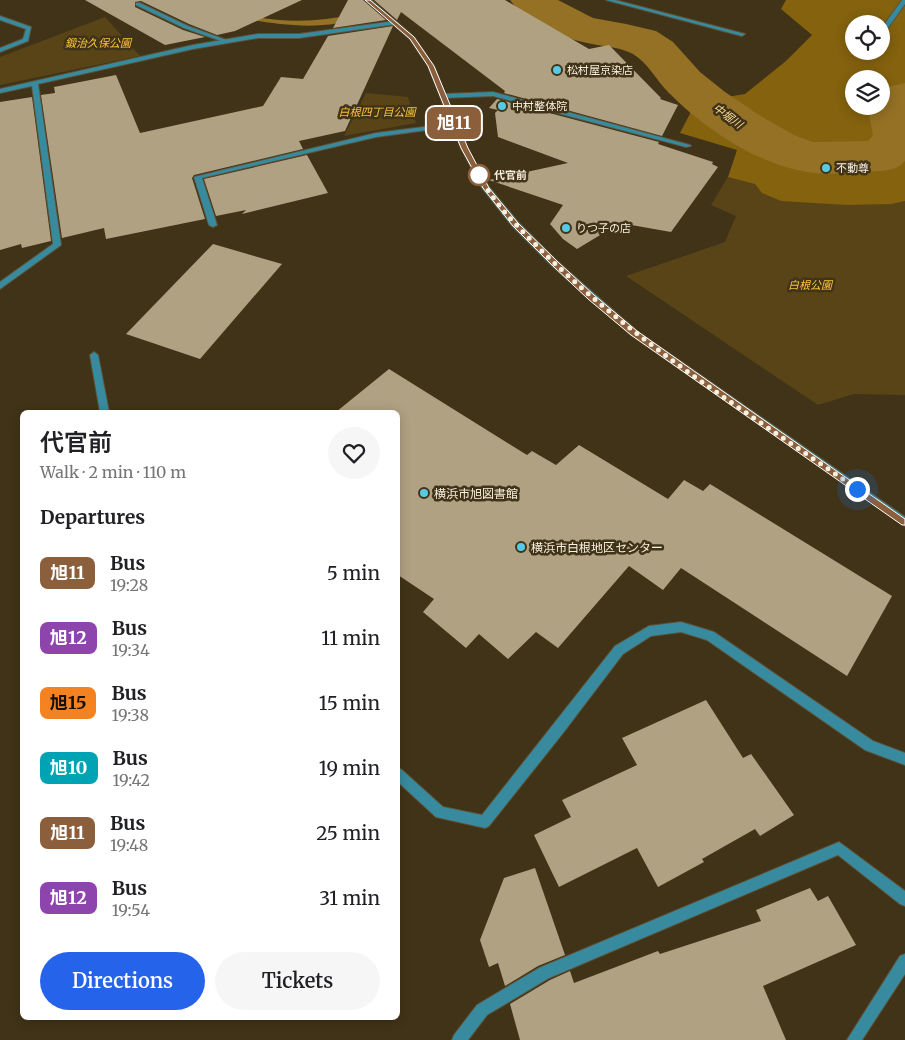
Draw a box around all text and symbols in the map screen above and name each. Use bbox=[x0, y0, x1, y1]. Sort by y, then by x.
map controls bbox=[845, 15, 890, 115]
button: locate bbox=[845, 15, 890, 60]
park label: 鍛治久保公園 bbox=[65, 36, 133, 50]
place label: 松村屋京染店 bbox=[567, 63, 633, 77]
marker: 松村屋京染店 bbox=[551, 64, 563, 76]
button: layers bbox=[845, 70, 890, 115]
place label: 中村整体院 bbox=[512, 99, 567, 113]
marker: 中村整体院 bbox=[496, 100, 508, 112]
water label: 中堀川 bbox=[711, 101, 746, 132]
park label: 白根四丁目公園 bbox=[339, 105, 417, 119]
line badge: 旭11 bbox=[425, 107, 483, 139]
text: 旭11 bbox=[437, 111, 471, 134]
place label: 不動尊 bbox=[836, 161, 869, 175]
marker: 不動尊 bbox=[820, 162, 832, 174]
marker: 代官前 bbox=[468, 164, 490, 186]
place label: 代官前 bbox=[494, 168, 527, 182]
place label: りつ子の店 bbox=[576, 221, 631, 235]
marker: りつ子の店 bbox=[560, 222, 572, 234]
park label: 白根公園 bbox=[788, 278, 834, 292]
text: 代官前 bbox=[40, 427, 112, 458]
button: heart bbox=[328, 427, 380, 479]
text: Walk · 2 min · 110 m bbox=[40, 462, 186, 482]
your location bbox=[845, 477, 870, 502]
place label: 横浜市旭図書館 bbox=[434, 486, 518, 501]
marker: 横浜市旭図書館 bbox=[418, 487, 430, 499]
text: Departures bbox=[40, 505, 145, 529]
place label: 横浜市白根地区センター bbox=[531, 540, 663, 555]
marker: 横浜市白根地区センター bbox=[515, 541, 527, 553]
text: Bus bbox=[110, 551, 145, 575]
text: 旭11 bbox=[50, 561, 85, 584]
text: 5 min bbox=[327, 561, 380, 585]
text: 19:28 bbox=[110, 575, 148, 595]
text: Bus bbox=[112, 616, 147, 640]
text: 旭12 bbox=[50, 626, 87, 649]
text: 11 min bbox=[321, 626, 380, 650]
text: 19:34 bbox=[112, 640, 150, 660]
text: Bus bbox=[111, 681, 147, 705]
text: 旭15 bbox=[50, 691, 86, 714]
text: 15 min bbox=[319, 691, 380, 715]
text: 19:38 bbox=[111, 705, 149, 725]
text: Bus bbox=[113, 746, 148, 770]
text: 旭10 bbox=[50, 756, 88, 779]
text: 19 min bbox=[319, 756, 380, 780]
text: 19:42 bbox=[113, 770, 150, 790]
text: Bus bbox=[110, 811, 145, 835]
text: 旭11 bbox=[50, 821, 85, 844]
text: 25 min bbox=[316, 821, 380, 845]
text: 19:48 bbox=[110, 835, 148, 855]
text: Bus bbox=[112, 876, 147, 900]
text: 旭12 bbox=[50, 886, 87, 909]
text: 31 min bbox=[319, 886, 380, 910]
text: 19:54 bbox=[112, 900, 150, 920]
button: Directions bbox=[40, 952, 205, 1010]
button: Tickets bbox=[215, 952, 380, 1010]

